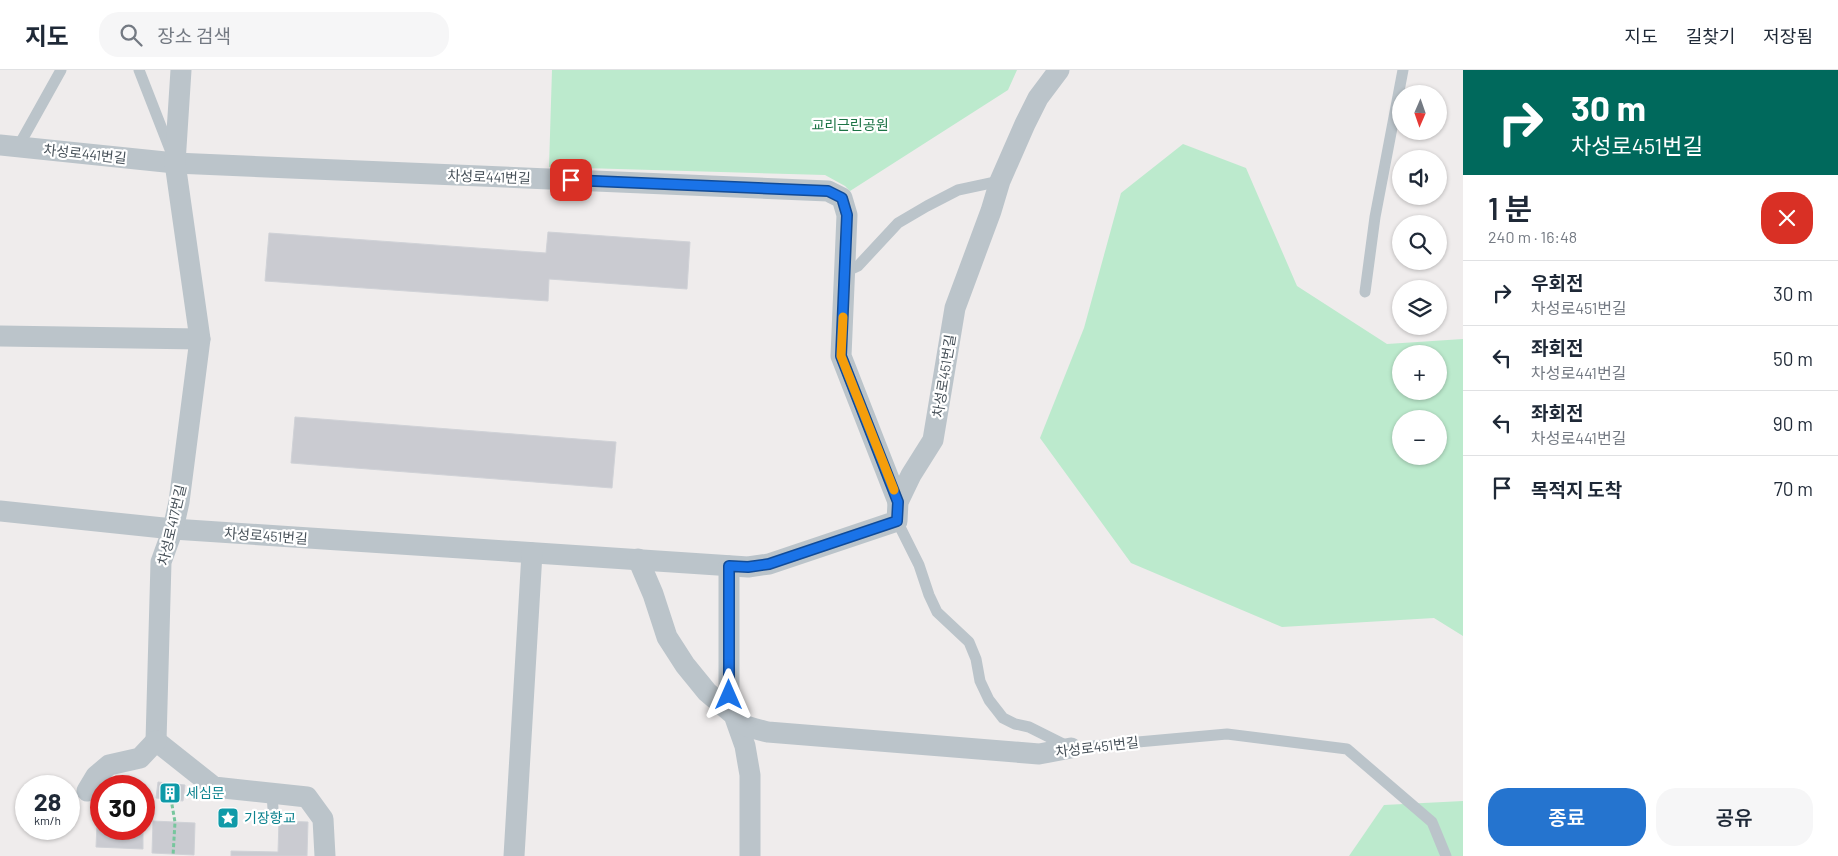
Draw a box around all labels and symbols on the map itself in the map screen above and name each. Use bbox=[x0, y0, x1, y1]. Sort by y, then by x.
north arrow bbox=[1392, 85, 1448, 140]
park label: 교리근린공원 bbox=[811, 116, 889, 133]
street label: 차성로441번길 bbox=[43, 141, 127, 166]
pin bbox=[550, 159, 592, 201]
street label: 차성로441번길 bbox=[447, 167, 531, 186]
street label: 차성로451번길 bbox=[929, 333, 958, 419]
street label: 차성로417번길 bbox=[154, 483, 189, 567]
street label: 차성로451번길 bbox=[224, 524, 308, 547]
position arrow bbox=[702, 668, 754, 720]
street label: 차성로451번길 bbox=[1054, 733, 1140, 760]
speed limit sign: 30 bbox=[90, 775, 155, 840]
building icon: 세심문 bbox=[158, 781, 182, 805]
place label: 세심문 bbox=[186, 784, 225, 801]
place icon: 기장향교 bbox=[216, 806, 240, 830]
place label: 기장향교 bbox=[244, 809, 296, 826]

